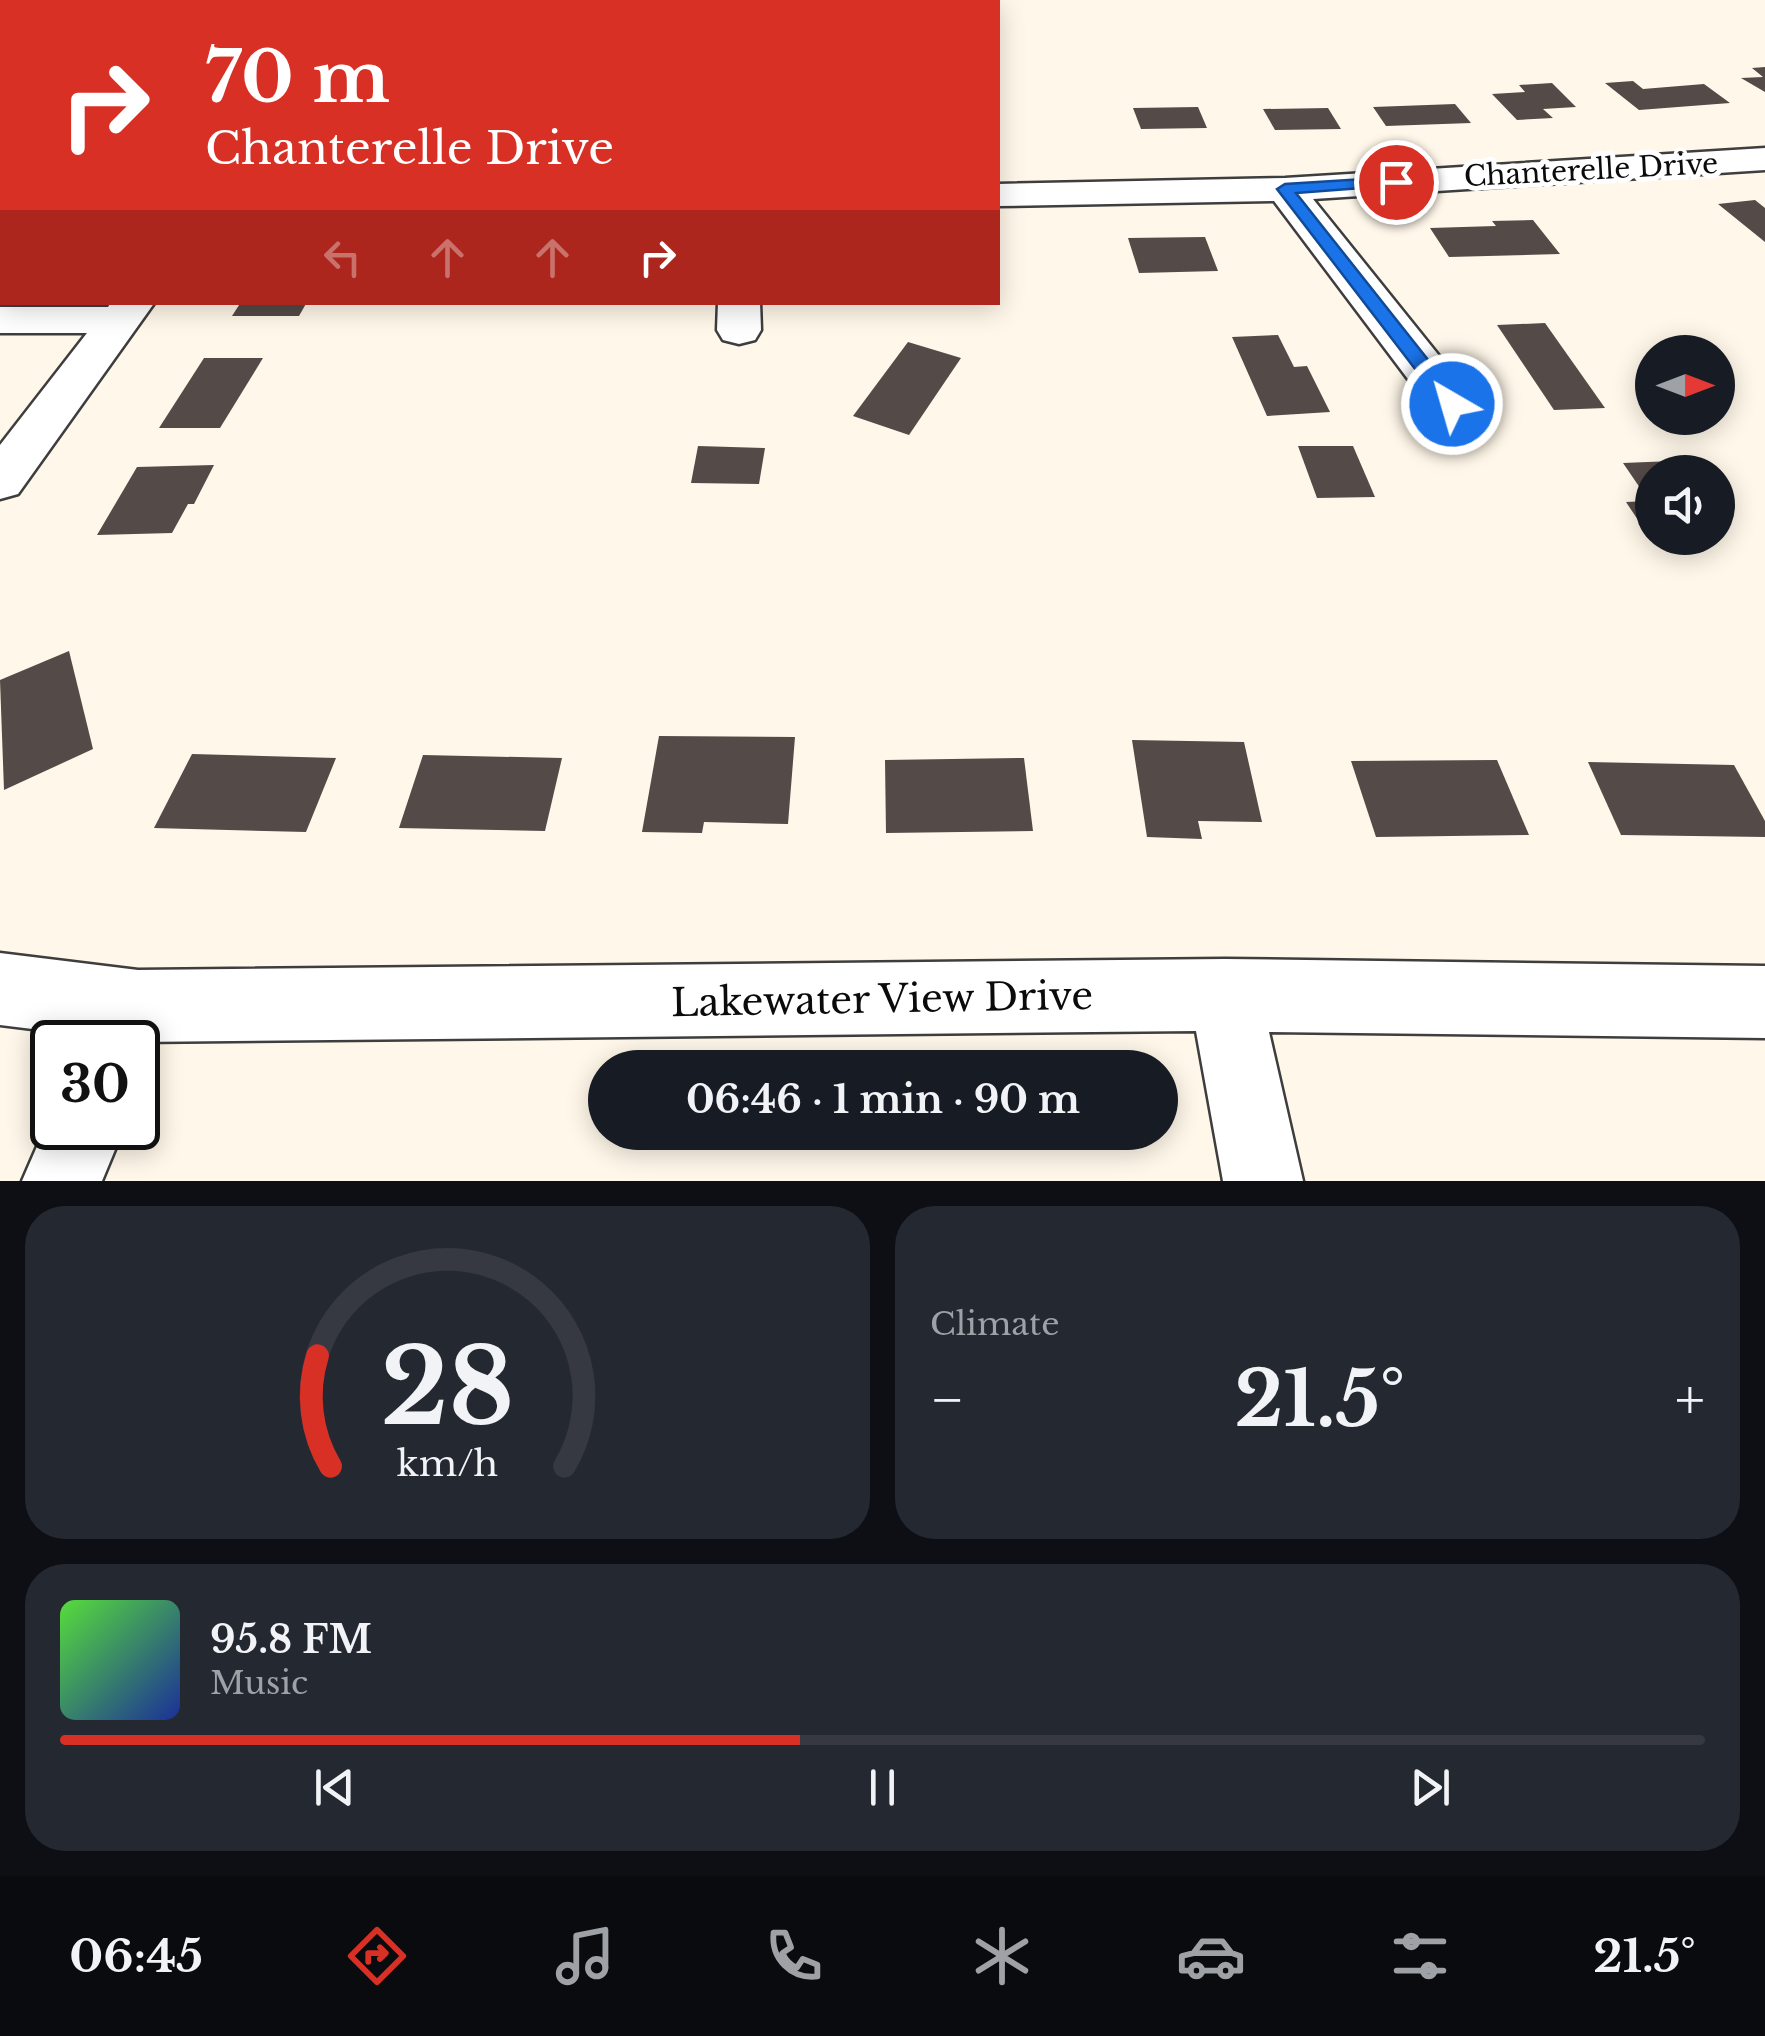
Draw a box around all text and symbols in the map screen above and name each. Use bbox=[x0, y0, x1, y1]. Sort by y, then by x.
text: 70 m bbox=[205, 34, 390, 121]
icon: right bbox=[40, 40, 170, 170]
text: Chanterelle Drive bbox=[205, 120, 614, 176]
pin bbox=[1354, 140, 1439, 225]
street label: Chanterelle Drive bbox=[1463, 146, 1719, 194]
icon: arrive bbox=[1369, 155, 1424, 210]
icon: left bbox=[315, 230, 370, 285]
icon: ahead bbox=[420, 230, 475, 285]
icon: ahead bbox=[525, 230, 580, 285]
icon: right bbox=[630, 230, 685, 285]
north arrow bbox=[1635, 335, 1735, 435]
map controls bbox=[1635, 335, 1735, 555]
position arrow bbox=[1400, 352, 1504, 456]
button: sound bbox=[1635, 455, 1735, 555]
street label: Lakewater View Drive bbox=[671, 972, 1093, 1026]
speed limit sign: 30 bbox=[30, 1020, 160, 1150]
text: 06:46 · 1 min · 90 m bbox=[686, 1076, 1080, 1123]
text: Climate bbox=[930, 1304, 1059, 1344]
text: 28 bbox=[381, 1323, 514, 1452]
text: 21.5° bbox=[1234, 1353, 1405, 1446]
text: − bbox=[930, 1366, 965, 1434]
text: + bbox=[1675, 1366, 1705, 1434]
text: km/h bbox=[397, 1441, 498, 1486]
text: 95.8 FM bbox=[210, 1616, 372, 1663]
text: Music bbox=[210, 1663, 308, 1703]
icon: previous bbox=[307, 1760, 362, 1815]
icon: pause bbox=[855, 1760, 910, 1815]
icon: next bbox=[1403, 1760, 1458, 1815]
icon: directions bbox=[342, 1921, 412, 1991]
icon: music bbox=[550, 1921, 620, 1991]
icon: phone bbox=[759, 1921, 829, 1991]
icon: climate bbox=[967, 1921, 1037, 1991]
icon: car bbox=[1176, 1921, 1246, 1991]
icon: filters bbox=[1385, 1921, 1455, 1991]
text: 06:45 bbox=[69, 1928, 203, 1984]
text: 21.5° bbox=[1593, 1928, 1696, 1984]

